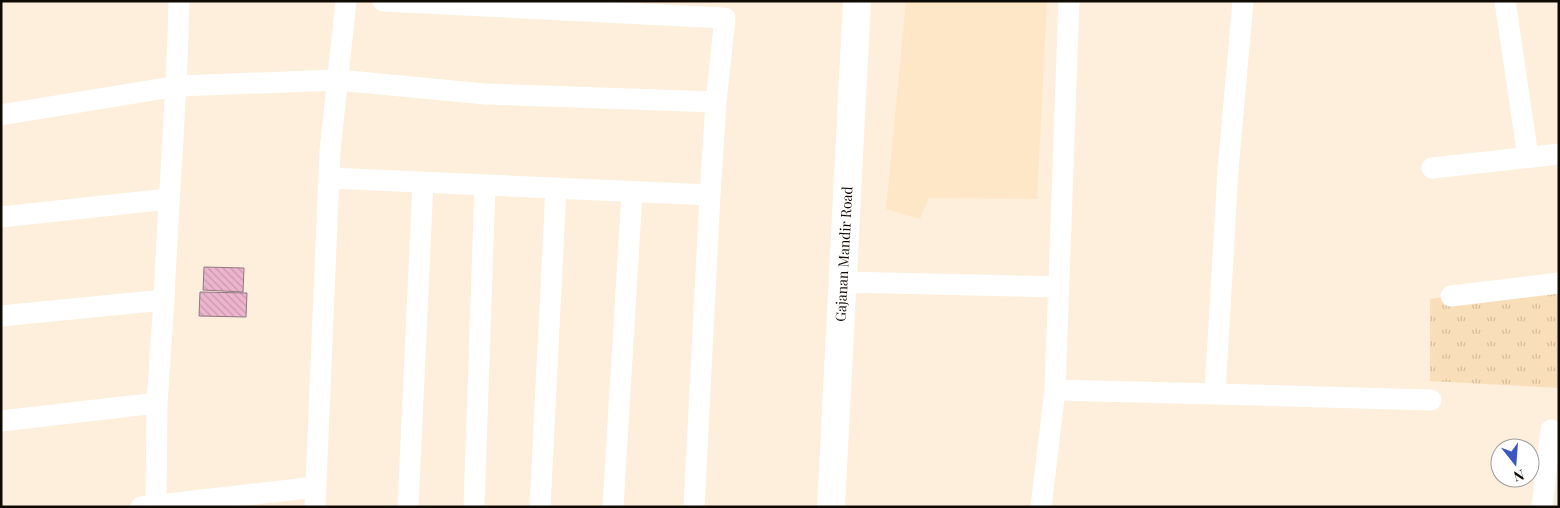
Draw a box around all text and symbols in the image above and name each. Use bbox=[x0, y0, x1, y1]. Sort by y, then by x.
street label: Gajanan Mandir Road bbox=[830, 186, 857, 322]
north arrow bbox=[1490, 438, 1540, 488]
text: N bbox=[1511, 465, 1527, 486]

